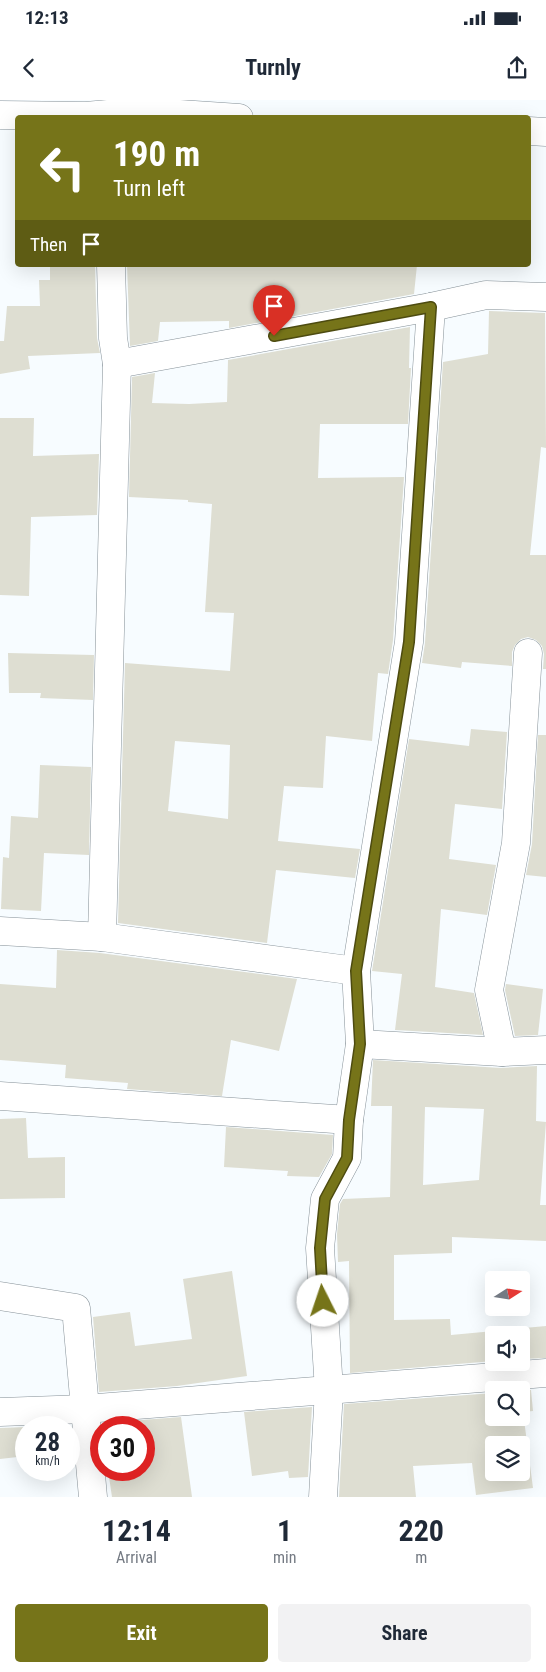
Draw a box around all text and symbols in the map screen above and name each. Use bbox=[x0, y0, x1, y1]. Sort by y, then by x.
text: 12:13 bbox=[25, 6, 69, 29]
icon: back bbox=[15, 54, 43, 82]
icon: share bbox=[503, 54, 531, 82]
text: Turnly bbox=[245, 55, 301, 80]
text: 190 m bbox=[113, 134, 200, 175]
icon: left bbox=[30, 135, 95, 200]
text: Turn left bbox=[113, 176, 185, 201]
icon: arrive bbox=[77, 230, 105, 258]
text: Then bbox=[30, 233, 67, 256]
pin bbox=[253, 285, 295, 336]
icon: arrive bbox=[260, 292, 288, 320]
north arrow bbox=[485, 1271, 530, 1316]
map controls bbox=[485, 1271, 530, 1481]
position arrow bbox=[296, 1274, 348, 1326]
button: sound bbox=[485, 1326, 530, 1371]
button: search bbox=[485, 1381, 530, 1426]
speed limit sign: 30 bbox=[90, 1416, 155, 1481]
text: 28 bbox=[35, 1428, 60, 1457]
button: layers bbox=[485, 1436, 530, 1481]
text: km/h bbox=[35, 1454, 60, 1468]
text: 12:14 bbox=[102, 1513, 171, 1548]
text: 1 bbox=[277, 1513, 292, 1548]
text: 220 bbox=[398, 1513, 444, 1548]
text: Arrival bbox=[116, 1548, 157, 1567]
text: min bbox=[273, 1548, 296, 1567]
text: m bbox=[415, 1548, 427, 1567]
button: Exit bbox=[15, 1604, 268, 1662]
button: Share bbox=[278, 1604, 531, 1662]

